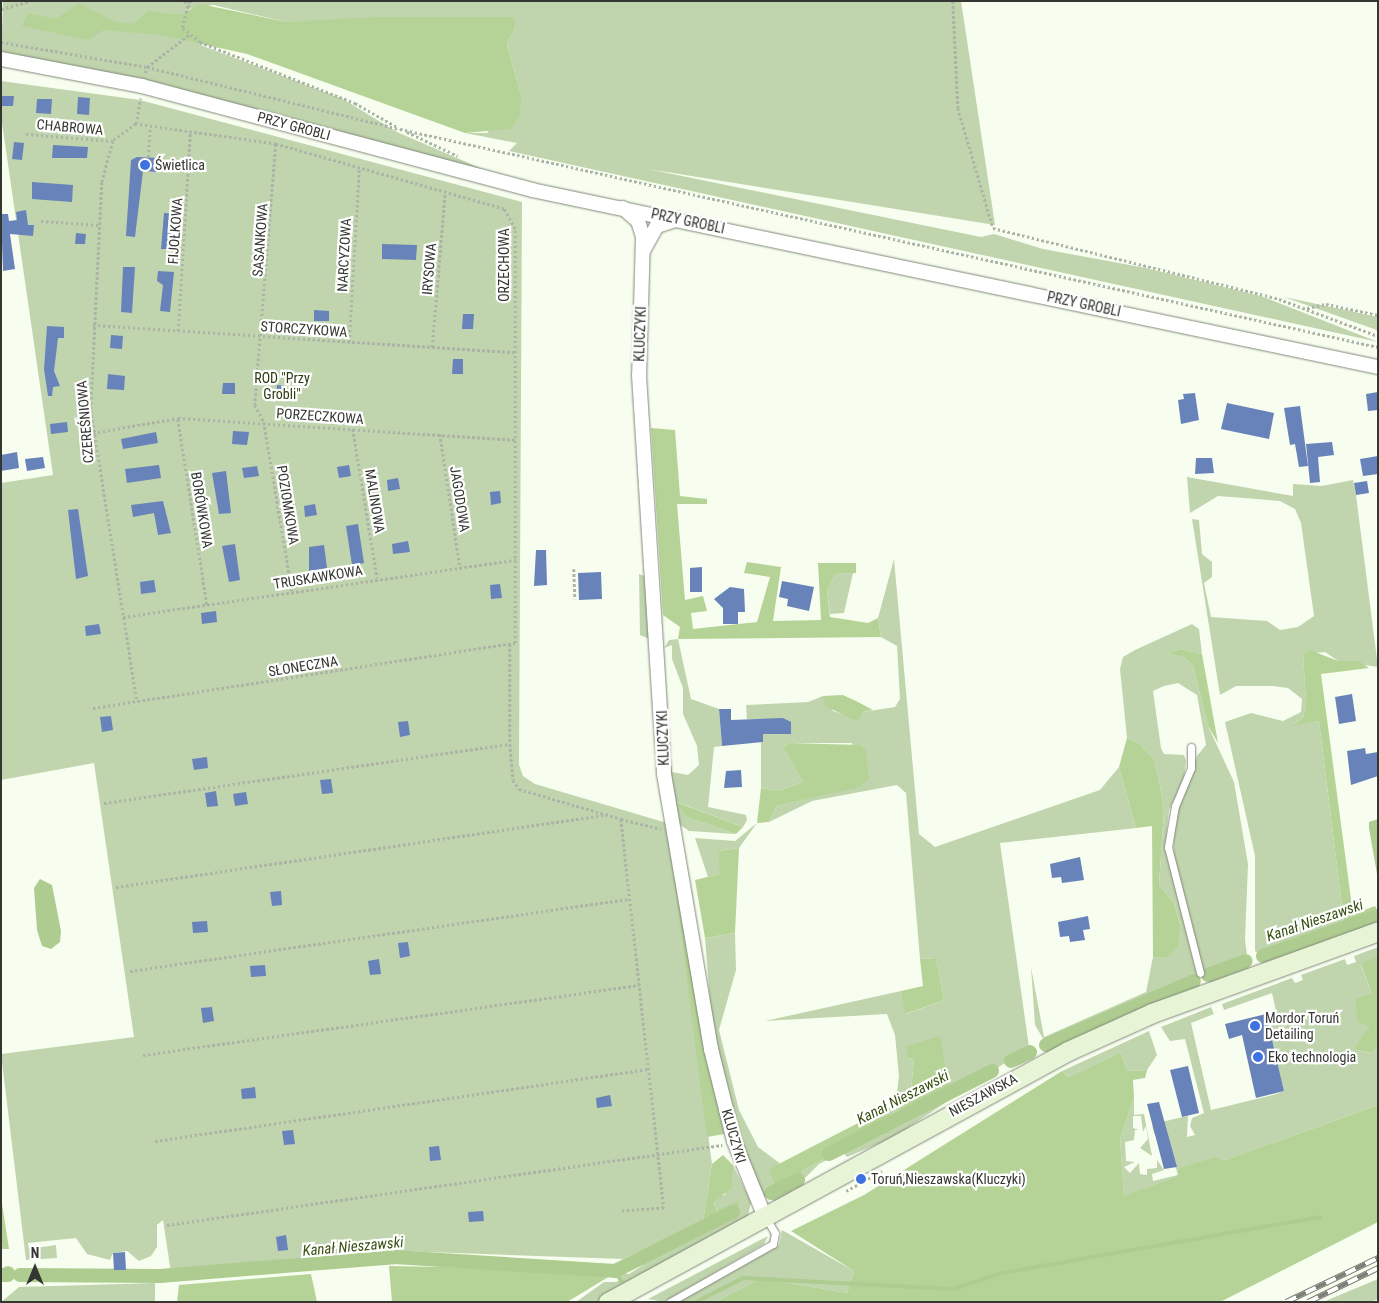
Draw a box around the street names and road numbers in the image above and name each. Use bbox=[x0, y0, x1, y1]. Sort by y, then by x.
street label: PRZY GROBLI bbox=[256, 108, 332, 144]
street label: CHABROWA bbox=[36, 116, 104, 138]
street label: FIJOŁKOWA bbox=[164, 197, 186, 265]
street label: SASANKOWA bbox=[249, 203, 271, 277]
street label: PRZY GROBLI bbox=[650, 205, 726, 237]
street label: NARCYZOWA bbox=[334, 218, 354, 292]
street label: ORZECHOWA bbox=[496, 228, 512, 302]
street label: IRYSOWA bbox=[418, 242, 440, 296]
street label: PRZY GROBLI bbox=[1046, 288, 1122, 320]
street label: KLUCZYKI bbox=[631, 306, 649, 362]
street label: STORCZYKOWA bbox=[260, 318, 348, 340]
street label: CZEREŚNIOWA bbox=[73, 380, 97, 464]
street label: PORZECZKOWA bbox=[276, 405, 364, 427]
street label: POZIOMKOWA bbox=[273, 464, 303, 546]
street label: JAGODOWA bbox=[447, 465, 473, 533]
street label: MALINOWA bbox=[362, 468, 388, 534]
street label: BORÓWKOWA bbox=[188, 471, 216, 549]
street label: TRUSKAWKOWA bbox=[272, 562, 364, 592]
street label: SŁONECZNA bbox=[267, 652, 339, 680]
street label: KLUCZYKI bbox=[654, 710, 672, 766]
street label: NIESZAWSKA bbox=[946, 1070, 1020, 1120]
street label: KLUCZYKI bbox=[718, 1107, 750, 1165]

